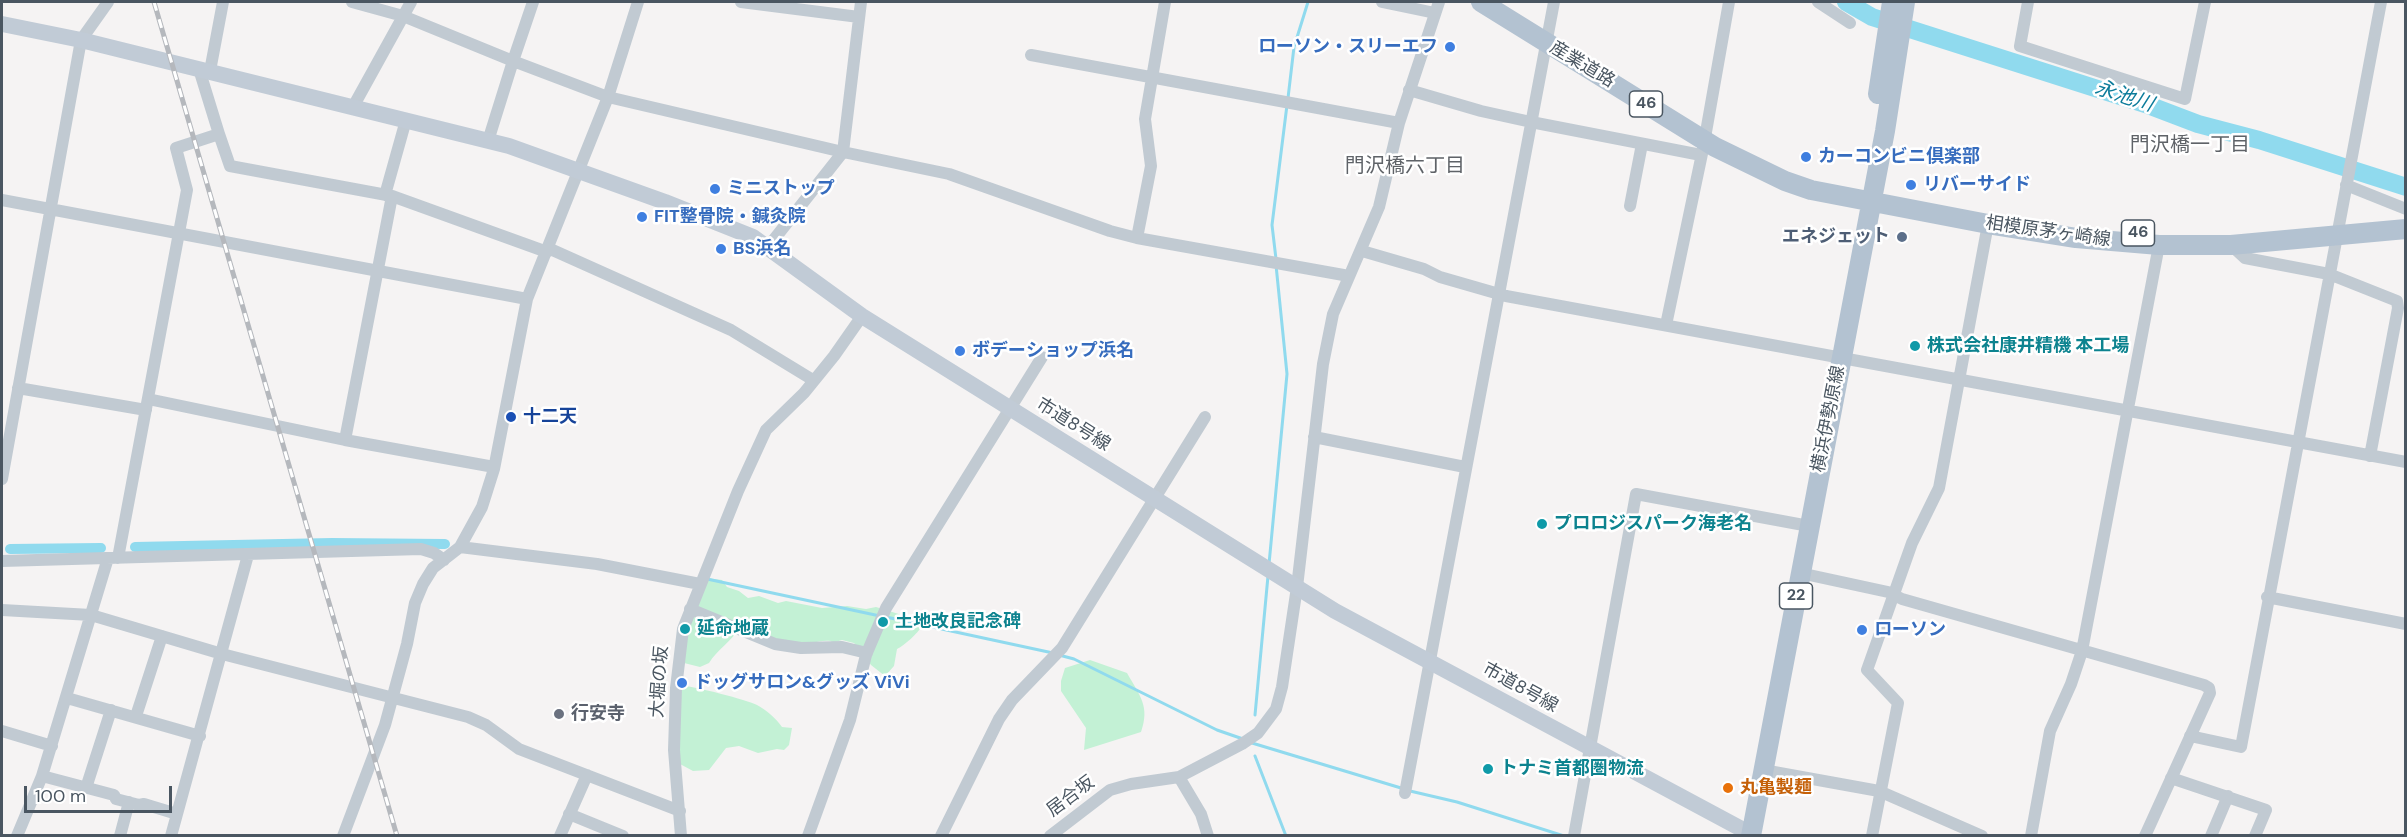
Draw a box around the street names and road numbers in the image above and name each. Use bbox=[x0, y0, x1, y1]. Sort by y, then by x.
street label: 産業道路 bbox=[1546, 37, 1618, 93]
road number: 46 bbox=[1630, 91, 1662, 117]
street label: 相模原茅ヶ崎線 bbox=[1984, 213, 2112, 251]
road number: 46 bbox=[2122, 220, 2154, 246]
street label: 横浜伊勢原線 bbox=[1808, 364, 1850, 474]
street label: 市道8号線 bbox=[1032, 394, 1114, 456]
road number: 22 bbox=[1780, 583, 1812, 609]
street label: 大堀の坂 bbox=[647, 645, 673, 719]
street label: 市道8号線 bbox=[1478, 658, 1562, 718]
street label: 居合坂 bbox=[1043, 772, 1099, 822]

